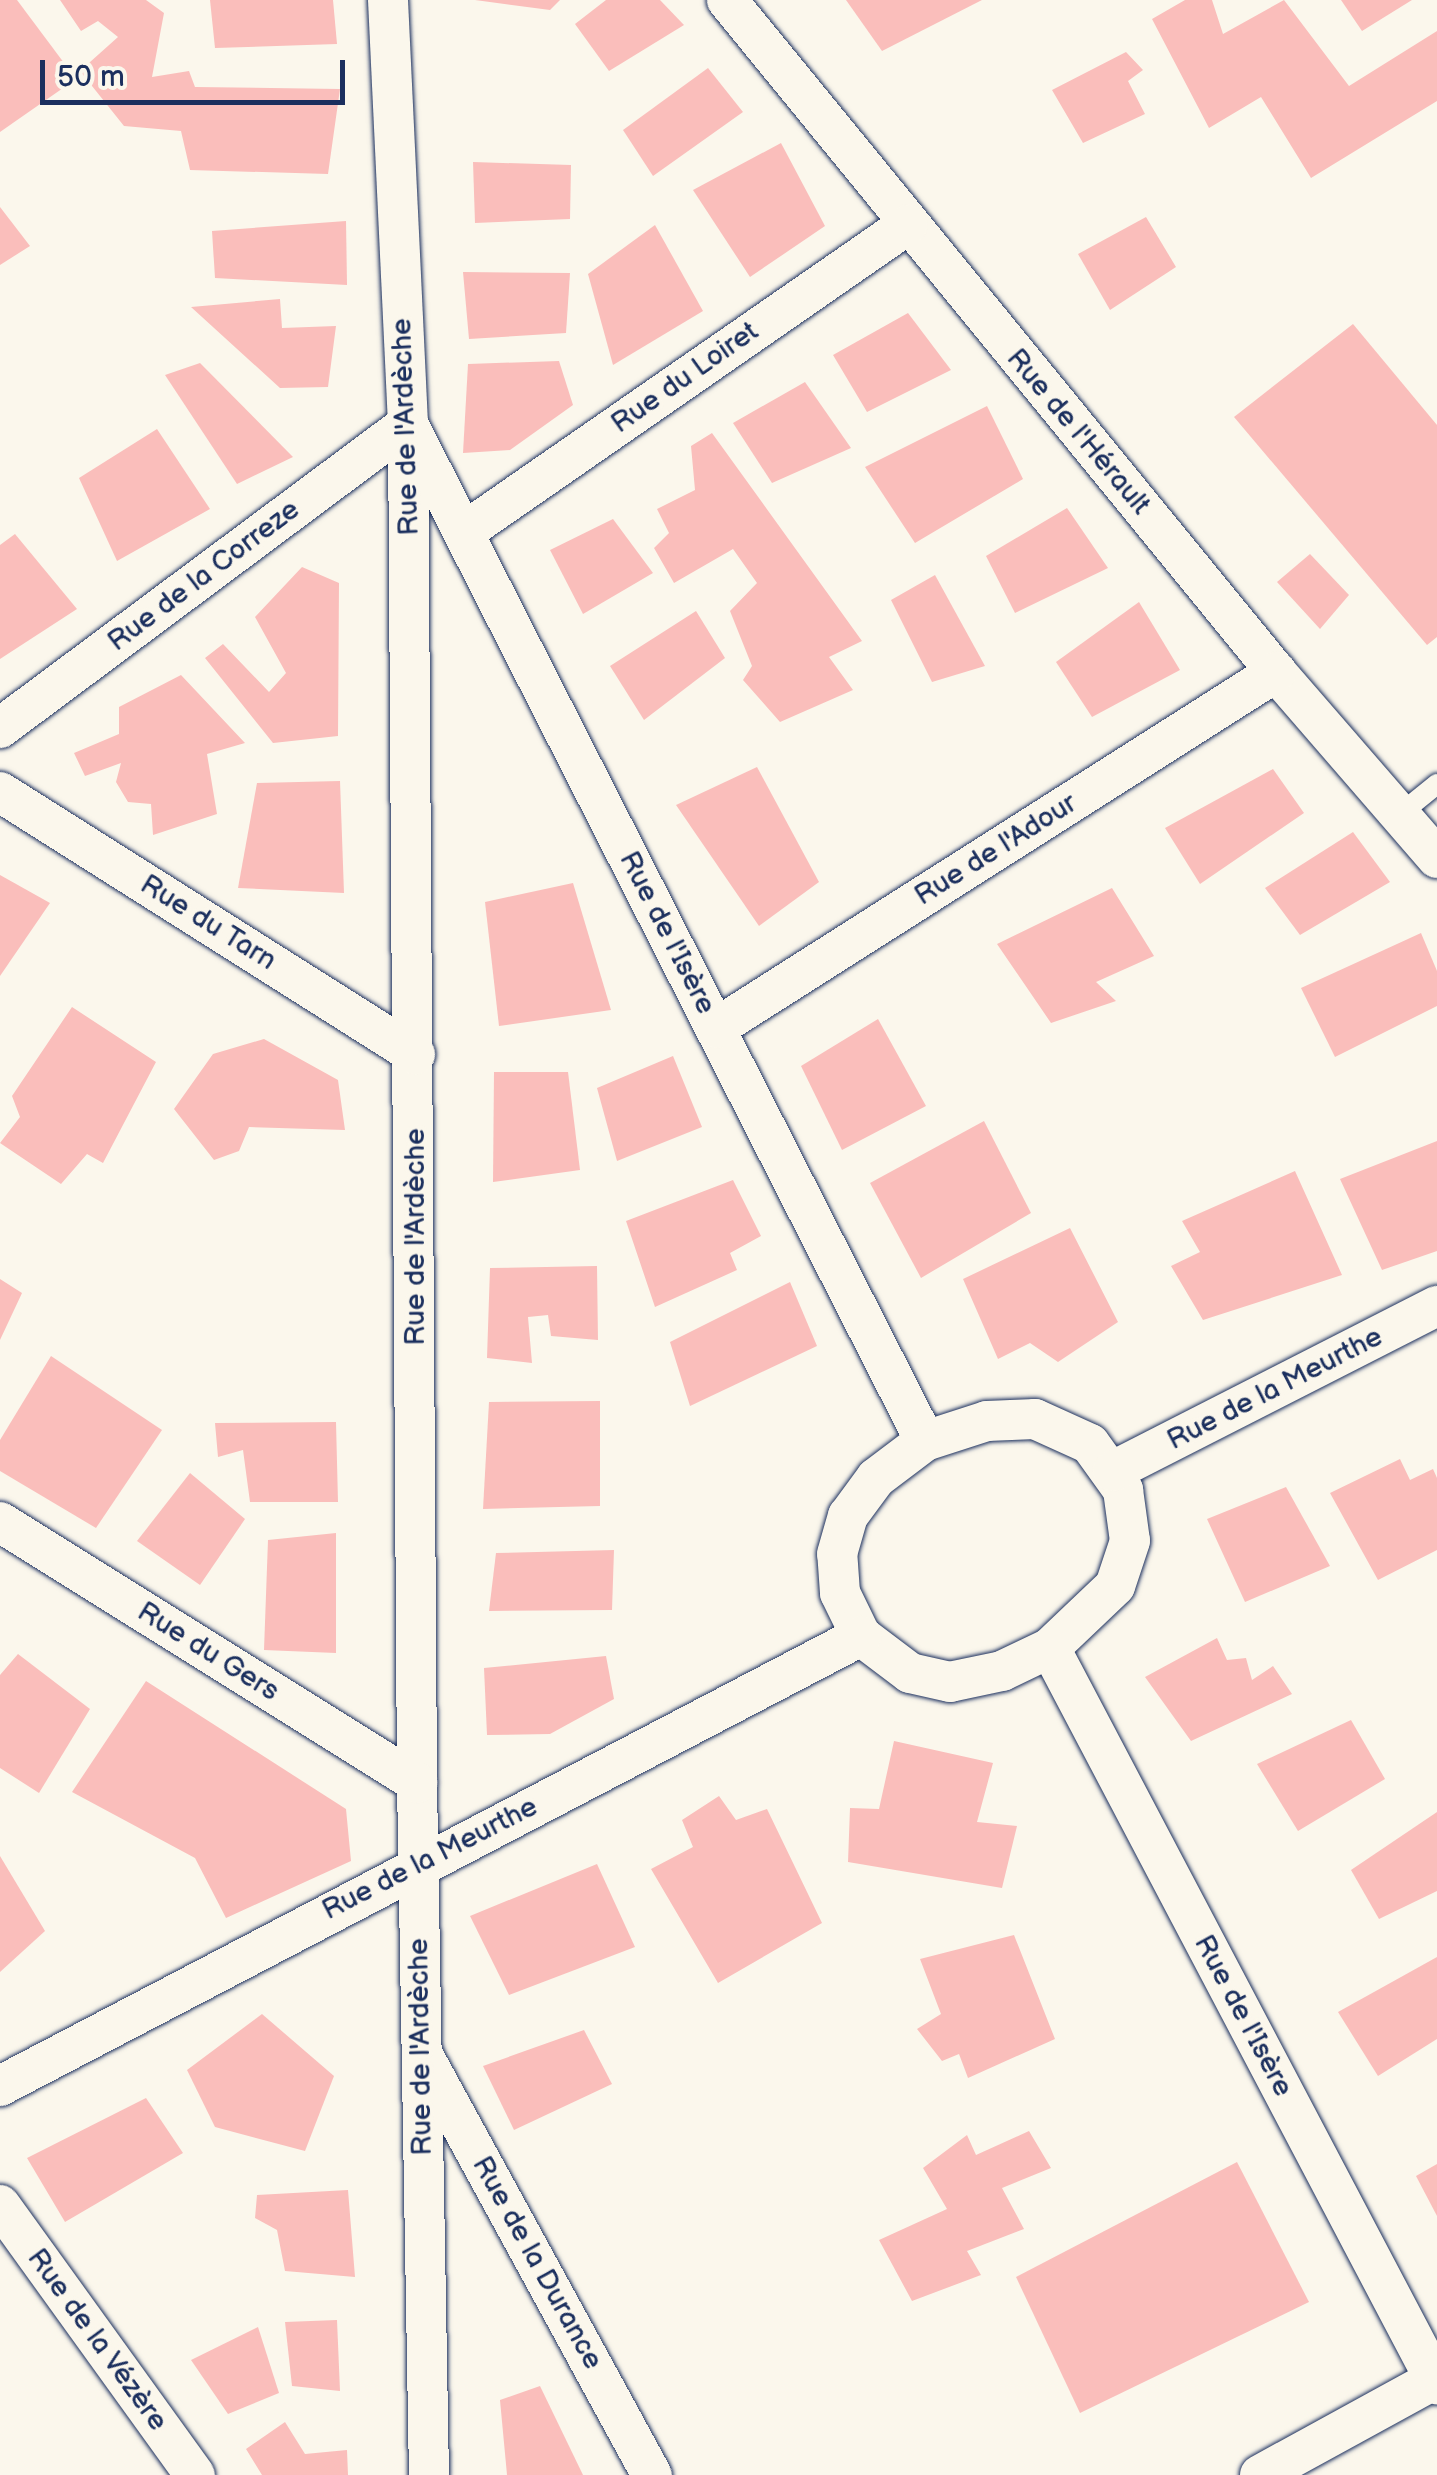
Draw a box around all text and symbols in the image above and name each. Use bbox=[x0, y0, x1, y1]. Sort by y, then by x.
scale bar bbox=[45, 40, 350, 102]
text: 50 m bbox=[57, 59, 125, 95]
street label: Rue du Loiret bbox=[605, 315, 765, 441]
street label: Rue de l'Ardèche bbox=[385, 318, 427, 536]
street label: Rue de l'Hérault bbox=[999, 342, 1157, 522]
street label: Rue de la Correze bbox=[102, 493, 306, 659]
street label: Rue de l'Adour bbox=[909, 787, 1083, 913]
street label: Rue de l'Isère bbox=[612, 846, 722, 1020]
street label: Rue du Tarn bbox=[134, 868, 282, 978]
street label: Rue de l'Ardèche bbox=[399, 1128, 433, 1346]
street label: Rue de la Meurthe bbox=[1162, 1320, 1388, 1458]
street label: Rue du Gers bbox=[131, 1595, 285, 1709]
street label: Rue de la Meurthe bbox=[317, 1790, 543, 1928]
street label: Rue de l'Isère bbox=[1186, 1930, 1300, 2102]
street label: Rue de l'Ardèche bbox=[402, 1938, 440, 2156]
street label: Rue de la Durance bbox=[465, 2151, 609, 2375]
street label: Rue de la Vézère bbox=[20, 2242, 174, 2438]

